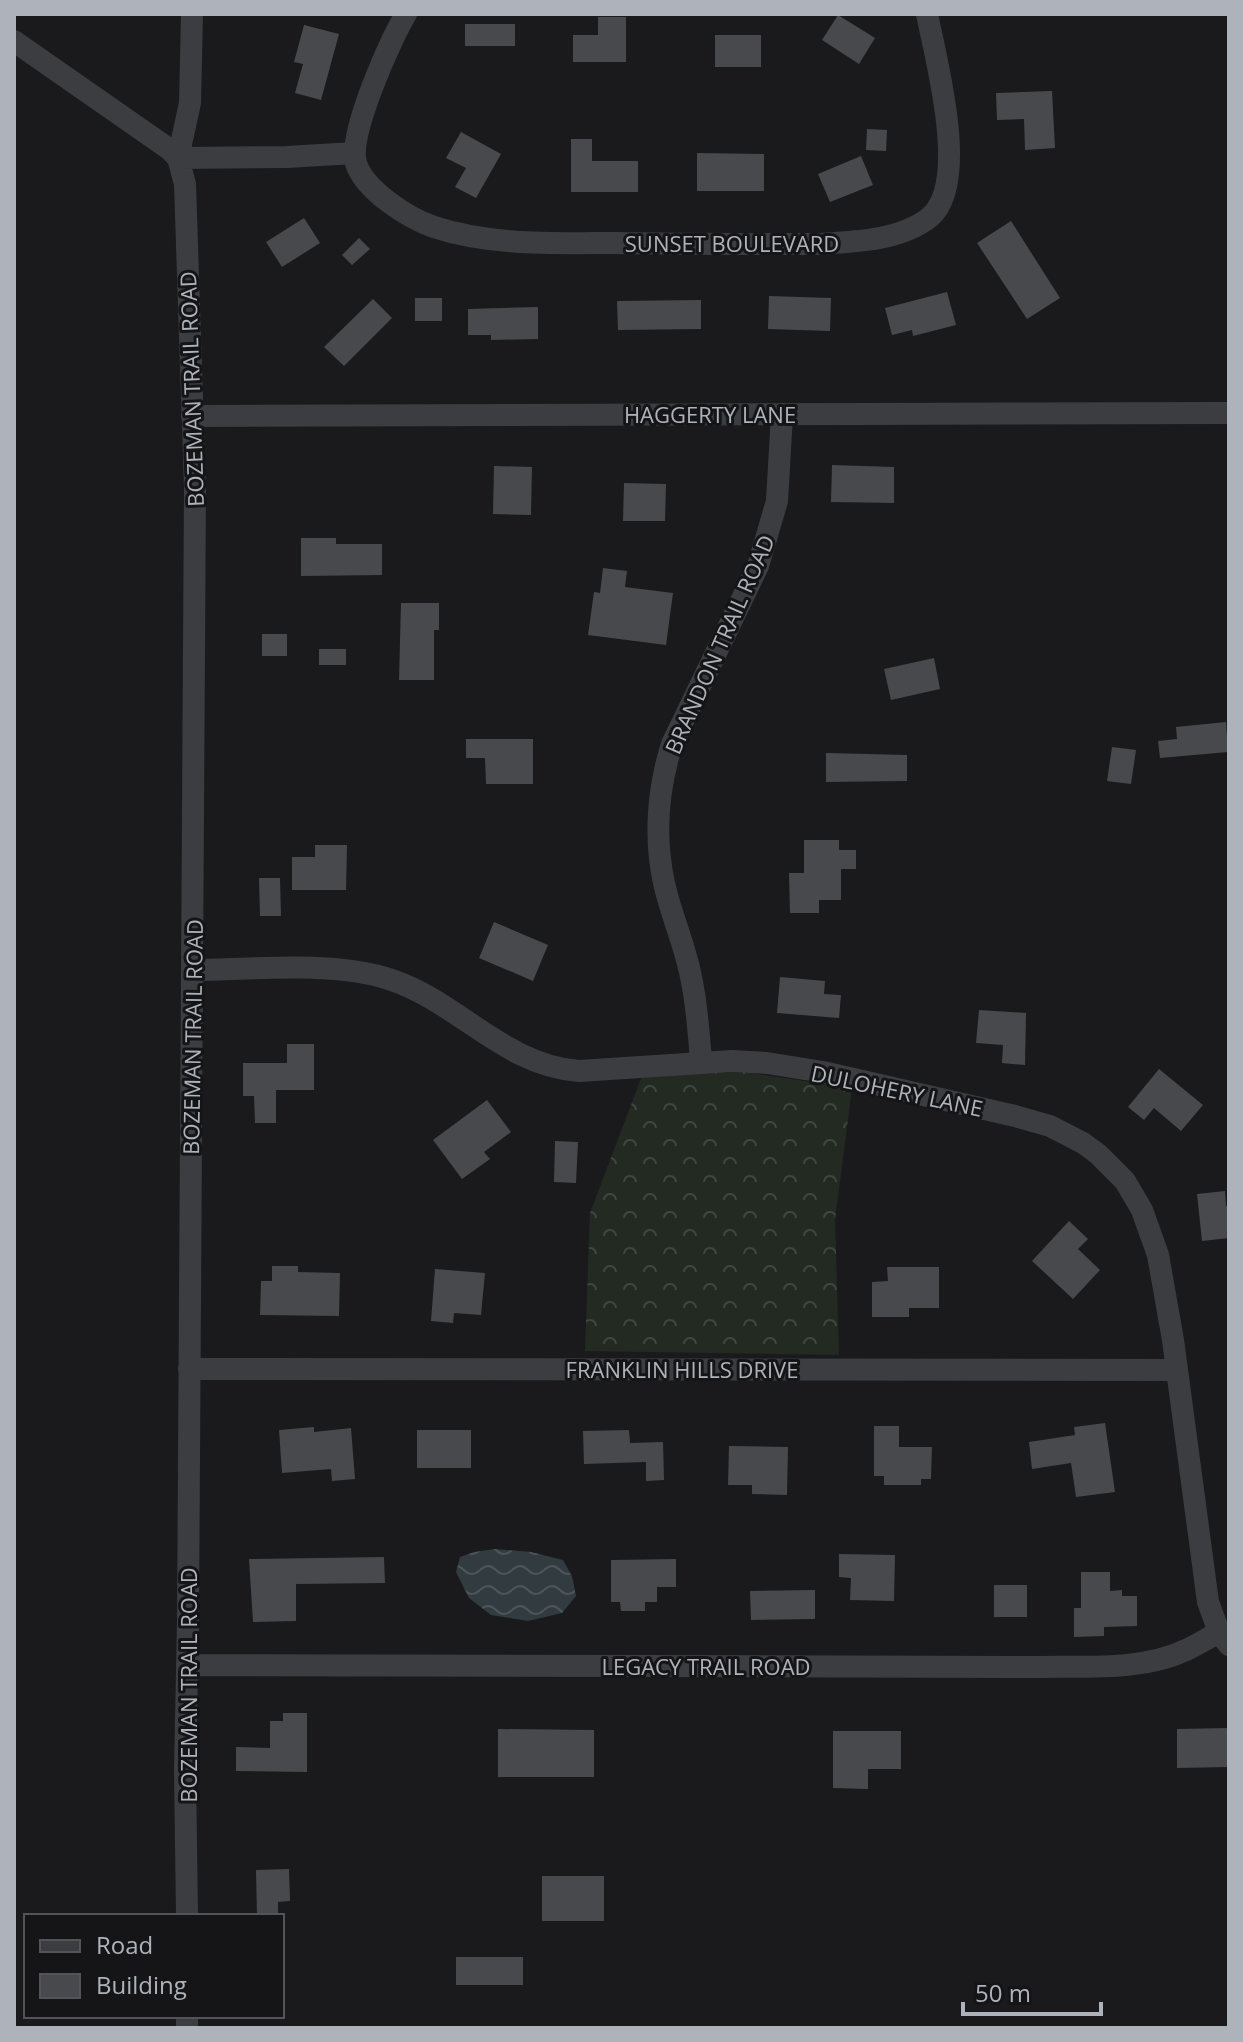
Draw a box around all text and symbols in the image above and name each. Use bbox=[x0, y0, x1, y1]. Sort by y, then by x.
street label: SUNSET BOULEVARD bbox=[625, 228, 839, 258]
street label: BOZEMAN TRAIL ROAD bbox=[172, 271, 210, 507]
street label: HAGGERTY LANE bbox=[624, 399, 796, 429]
street label: BRANDON TRAIL ROAD bbox=[657, 530, 781, 758]
street label: BOZEMAN TRAIL ROAD bbox=[175, 919, 209, 1155]
street label: DULOHERY LANE bbox=[808, 1057, 986, 1123]
street label: FRANKLIN HILLS DRIVE bbox=[566, 1354, 798, 1384]
street label: BOZEMAN TRAIL ROAD bbox=[173, 1567, 203, 1803]
street label: LEGACY TRAIL ROAD bbox=[602, 1651, 811, 1681]
legend bbox=[24, 1914, 284, 2018]
text: Road bbox=[96, 1928, 153, 1961]
scale bar bbox=[963, 1966, 1101, 2016]
text: Building bbox=[96, 1968, 187, 2001]
text: 50 m bbox=[975, 1976, 1031, 2009]

